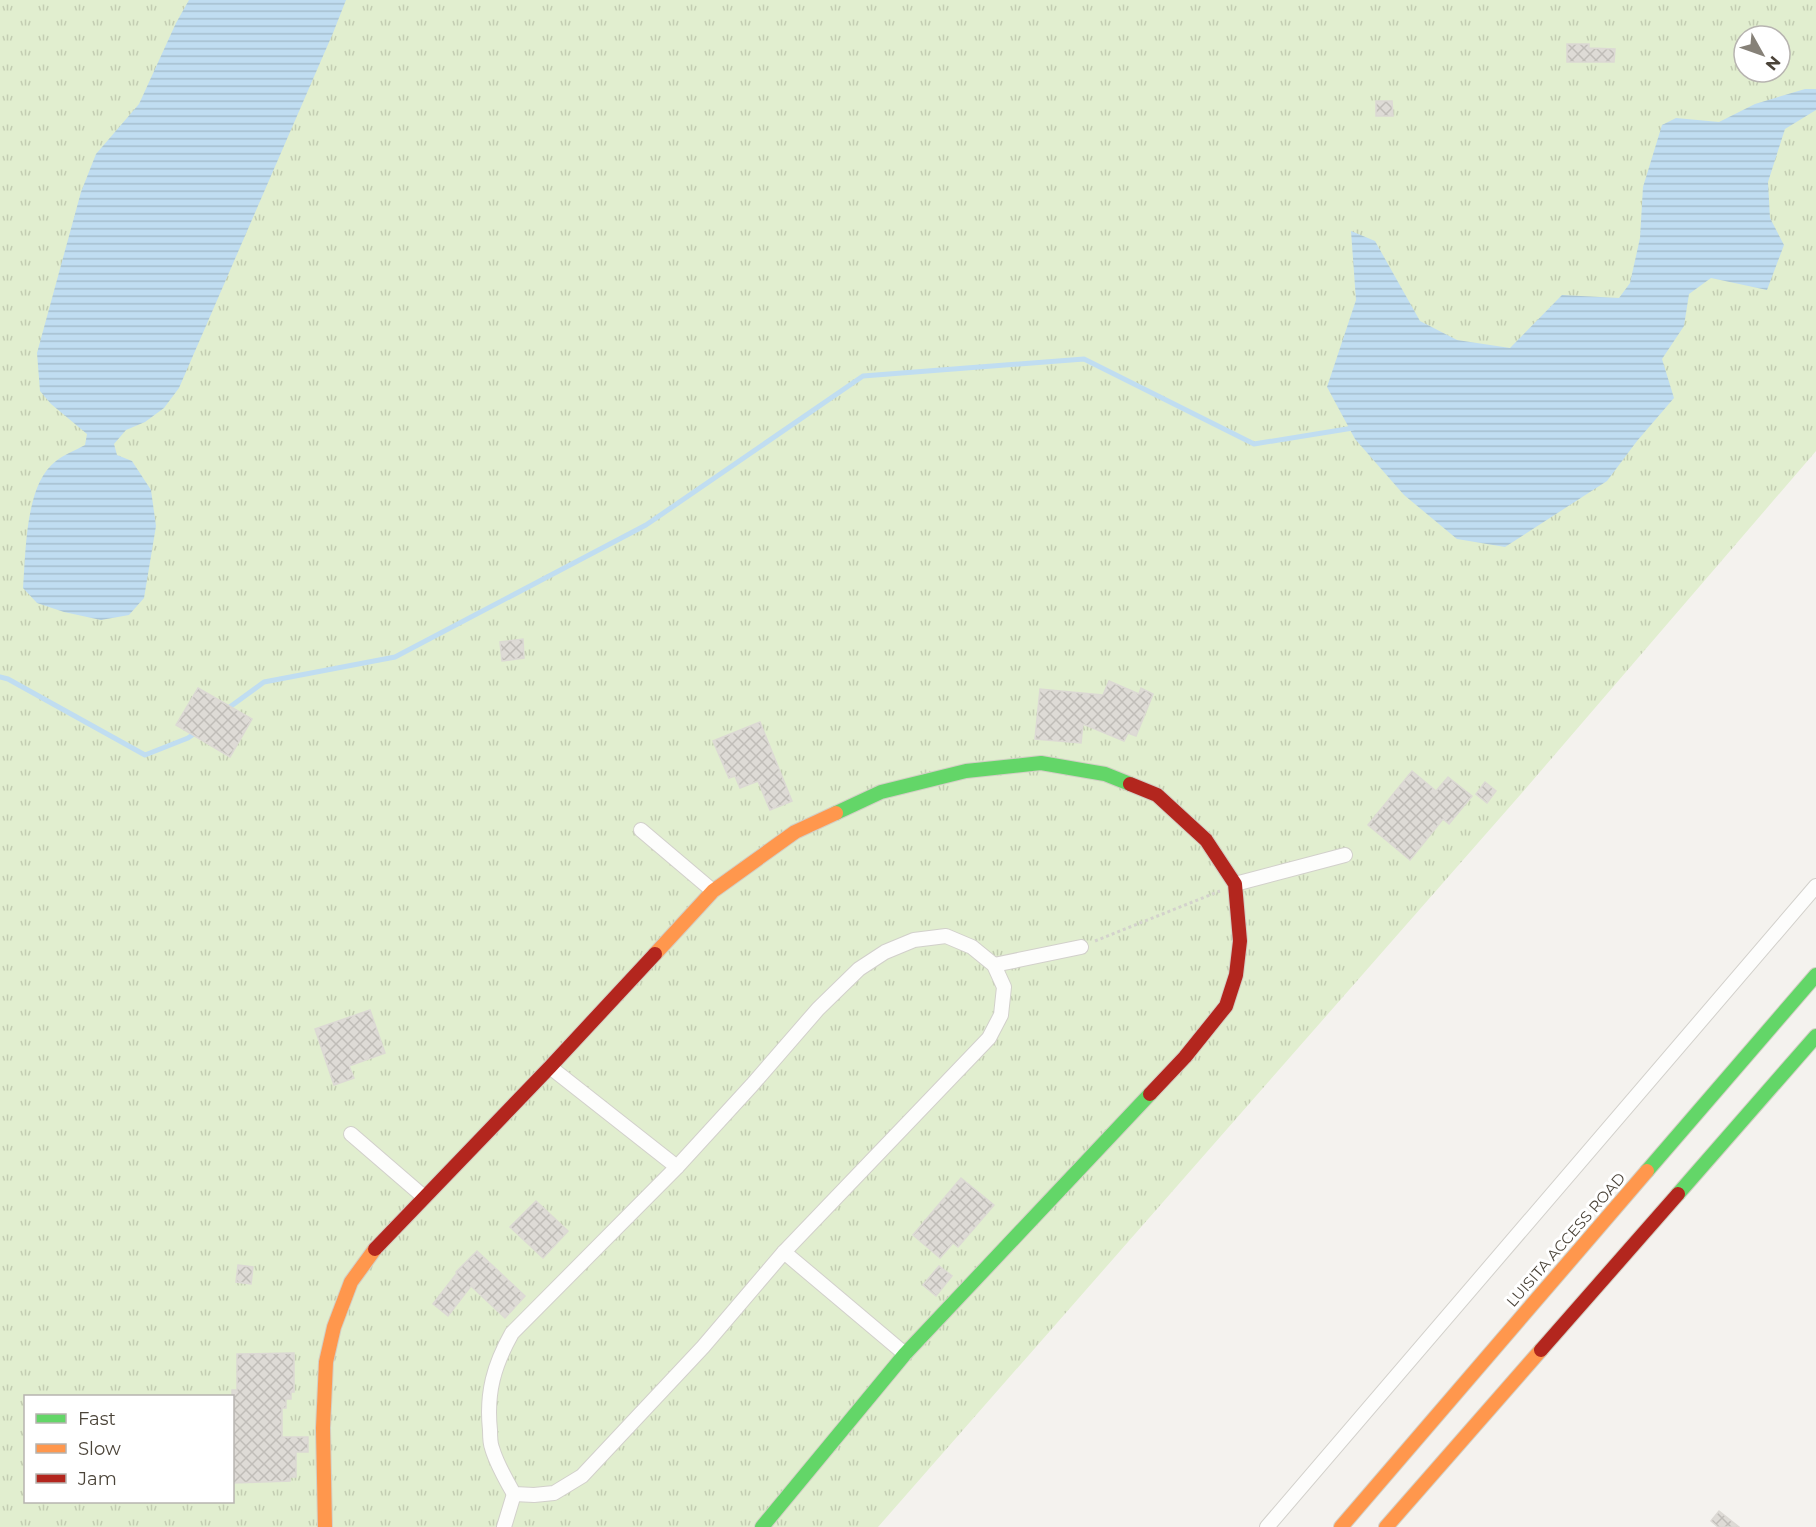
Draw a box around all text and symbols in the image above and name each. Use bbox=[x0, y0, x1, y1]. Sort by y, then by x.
north arrow bbox=[1732, 24, 1792, 84]
text: N bbox=[1762, 52, 1785, 74]
street label: LUISITA ACCESS ROAD bbox=[1502, 1169, 1629, 1311]
legend bbox=[24, 1395, 234, 1503]
text: Fast bbox=[78, 1408, 116, 1430]
text: Slow bbox=[78, 1438, 121, 1460]
text: Jam bbox=[77, 1468, 117, 1490]

